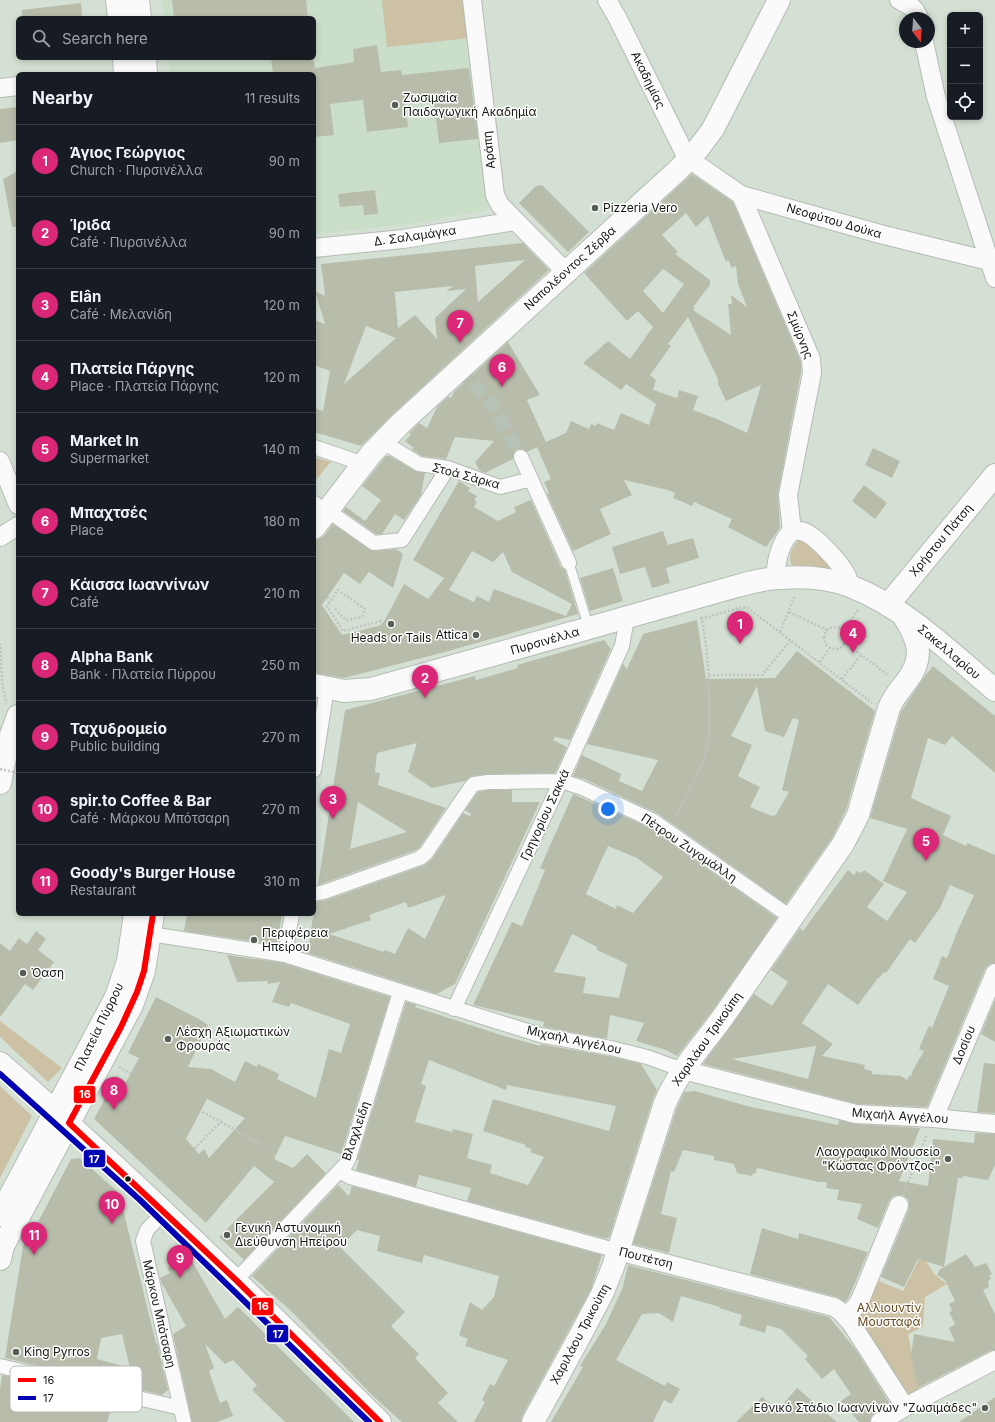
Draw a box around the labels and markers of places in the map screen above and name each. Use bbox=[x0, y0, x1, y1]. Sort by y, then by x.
place label: Ζωσιμαία Παιδαγωγική Ακαδημία bbox=[403, 90, 536, 119]
marker: Ζωσιμαία Παιδαγωγική Ακαδημία bbox=[390, 100, 400, 110]
place label: Pizzeria Vero bbox=[603, 200, 678, 215]
marker: Pizzeria Vero bbox=[590, 203, 600, 213]
pin: 7 bbox=[447, 310, 473, 343]
pin: 6 bbox=[489, 354, 515, 387]
pin: 1 bbox=[727, 611, 753, 644]
marker: Heads or Tails bbox=[386, 619, 396, 629]
pin: 4 bbox=[840, 620, 866, 653]
place label: Attica bbox=[436, 627, 468, 642]
place label: Heads or Tails bbox=[351, 630, 431, 645]
marker: Attica bbox=[471, 630, 481, 640]
pin: 2 bbox=[412, 665, 438, 698]
pin: 3 bbox=[320, 786, 346, 819]
pin: 5 bbox=[913, 828, 939, 861]
place label: Περιφέρεια Ηπείρου bbox=[262, 925, 328, 954]
marker: Περιφέρεια Ηπείρου bbox=[249, 935, 259, 945]
place label: Όαση bbox=[31, 965, 64, 980]
marker: Όαση bbox=[18, 968, 28, 978]
place label: Λέσχη Αξιωματικών Φρουράς bbox=[176, 1024, 290, 1053]
marker: Λέσχη Αξιωματικών Φρουράς bbox=[163, 1034, 173, 1044]
pin: 8 bbox=[101, 1077, 127, 1110]
place label: Λαογραφικό Μουσείο "Κώστας Φρόντζος" bbox=[816, 1144, 940, 1173]
marker: Λαογραφικό Μουσείο "Κώστας Φρόντζος" bbox=[943, 1154, 953, 1164]
unlabelled marker bbox=[123, 1174, 133, 1184]
pin: 10 bbox=[99, 1191, 125, 1224]
place label: Γενική Αστυνομική Διεύθυνση Ηπείρου bbox=[235, 1220, 347, 1249]
pin: 11 bbox=[21, 1222, 47, 1255]
marker: Γενική Αστυνομική Διεύθυνση Ηπείρου bbox=[222, 1230, 232, 1240]
pin: 9 bbox=[167, 1245, 193, 1278]
place label: King Pyrros bbox=[24, 1344, 90, 1359]
marker: King Pyrros bbox=[11, 1347, 21, 1357]
place label: Εθνικό Στάδιο Ιωαννίνων "Ζωσιμάδες" bbox=[754, 1400, 977, 1415]
marker: Εθνικό Στάδιο Ιωαννίνων "Ζωσιμάδες" bbox=[980, 1403, 990, 1413]

